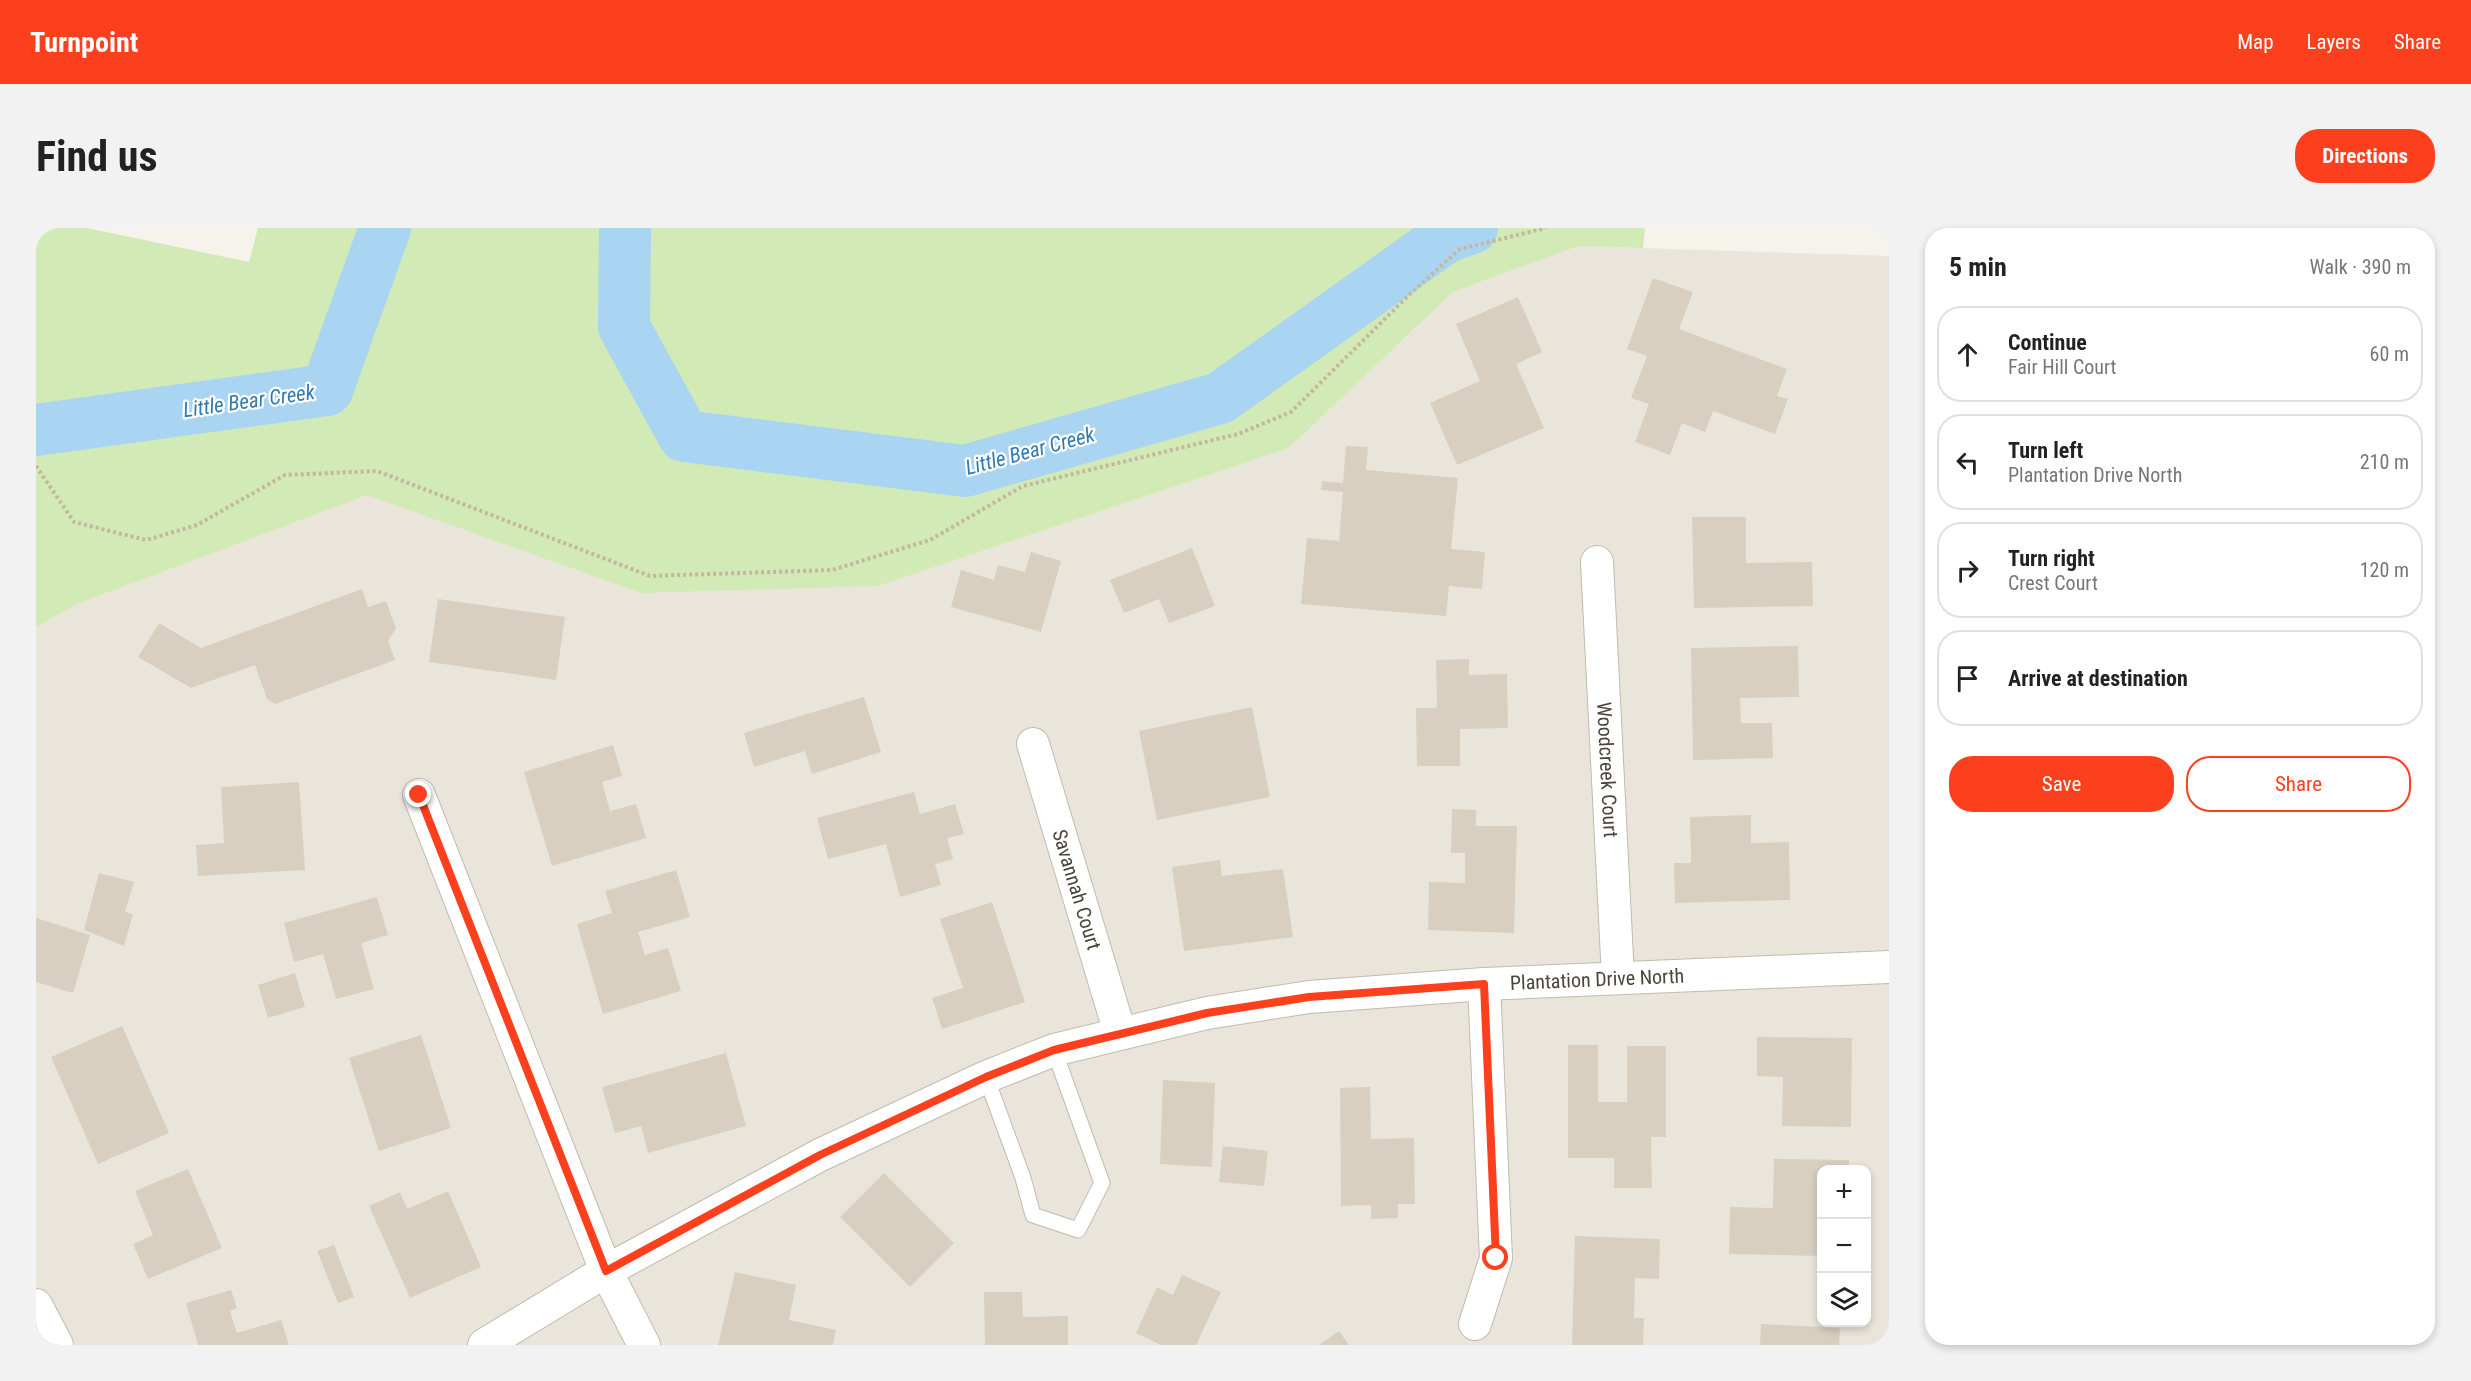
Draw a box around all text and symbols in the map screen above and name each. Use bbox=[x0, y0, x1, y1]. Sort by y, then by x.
text: Turnpoint bbox=[30, 26, 138, 59]
text: Map bbox=[2237, 30, 2274, 54]
text: Layers bbox=[2307, 30, 2361, 54]
text: Share bbox=[2394, 30, 2441, 54]
button: Directions bbox=[2295, 129, 2435, 183]
text: Find us bbox=[36, 132, 157, 181]
text: 5 min bbox=[1949, 252, 2007, 282]
text: Walk · 390 m bbox=[2310, 255, 2411, 279]
text: Continue bbox=[2008, 330, 2087, 355]
icon: ahead bbox=[1951, 338, 1984, 371]
text: 60 m bbox=[2370, 342, 2409, 366]
text: Fair Hill Court bbox=[2008, 355, 2116, 379]
water label: Little Bear Creek bbox=[182, 380, 317, 422]
water label: Little Bear Creek bbox=[963, 422, 1098, 480]
text: Turn left bbox=[2008, 438, 2083, 463]
icon: left bbox=[1951, 446, 1984, 479]
text: 210 m bbox=[2360, 450, 2409, 474]
text: Plantation Drive North bbox=[2008, 463, 2182, 487]
text: Turn right bbox=[2008, 546, 2095, 571]
icon: right bbox=[1951, 554, 1984, 587]
text: 120 m bbox=[2360, 558, 2409, 582]
text: Crest Court bbox=[2008, 571, 2098, 595]
icon: arrive bbox=[1951, 662, 1984, 695]
text: Arrive at destination bbox=[2008, 666, 2188, 691]
street label: Woodcreek Court bbox=[1592, 701, 1623, 838]
button: Save bbox=[1949, 756, 2174, 812]
button: Share bbox=[2186, 756, 2411, 812]
route end bbox=[405, 781, 431, 807]
street label: Savannah Court bbox=[1047, 826, 1106, 953]
street label: Plantation Drive North bbox=[1509, 964, 1685, 995]
map controls bbox=[1817, 1165, 1871, 1327]
button: + bbox=[1817, 1165, 1871, 1219]
button: − bbox=[1817, 1219, 1871, 1273]
route start bbox=[1482, 1244, 1508, 1270]
button: layers bbox=[1817, 1273, 1871, 1327]

